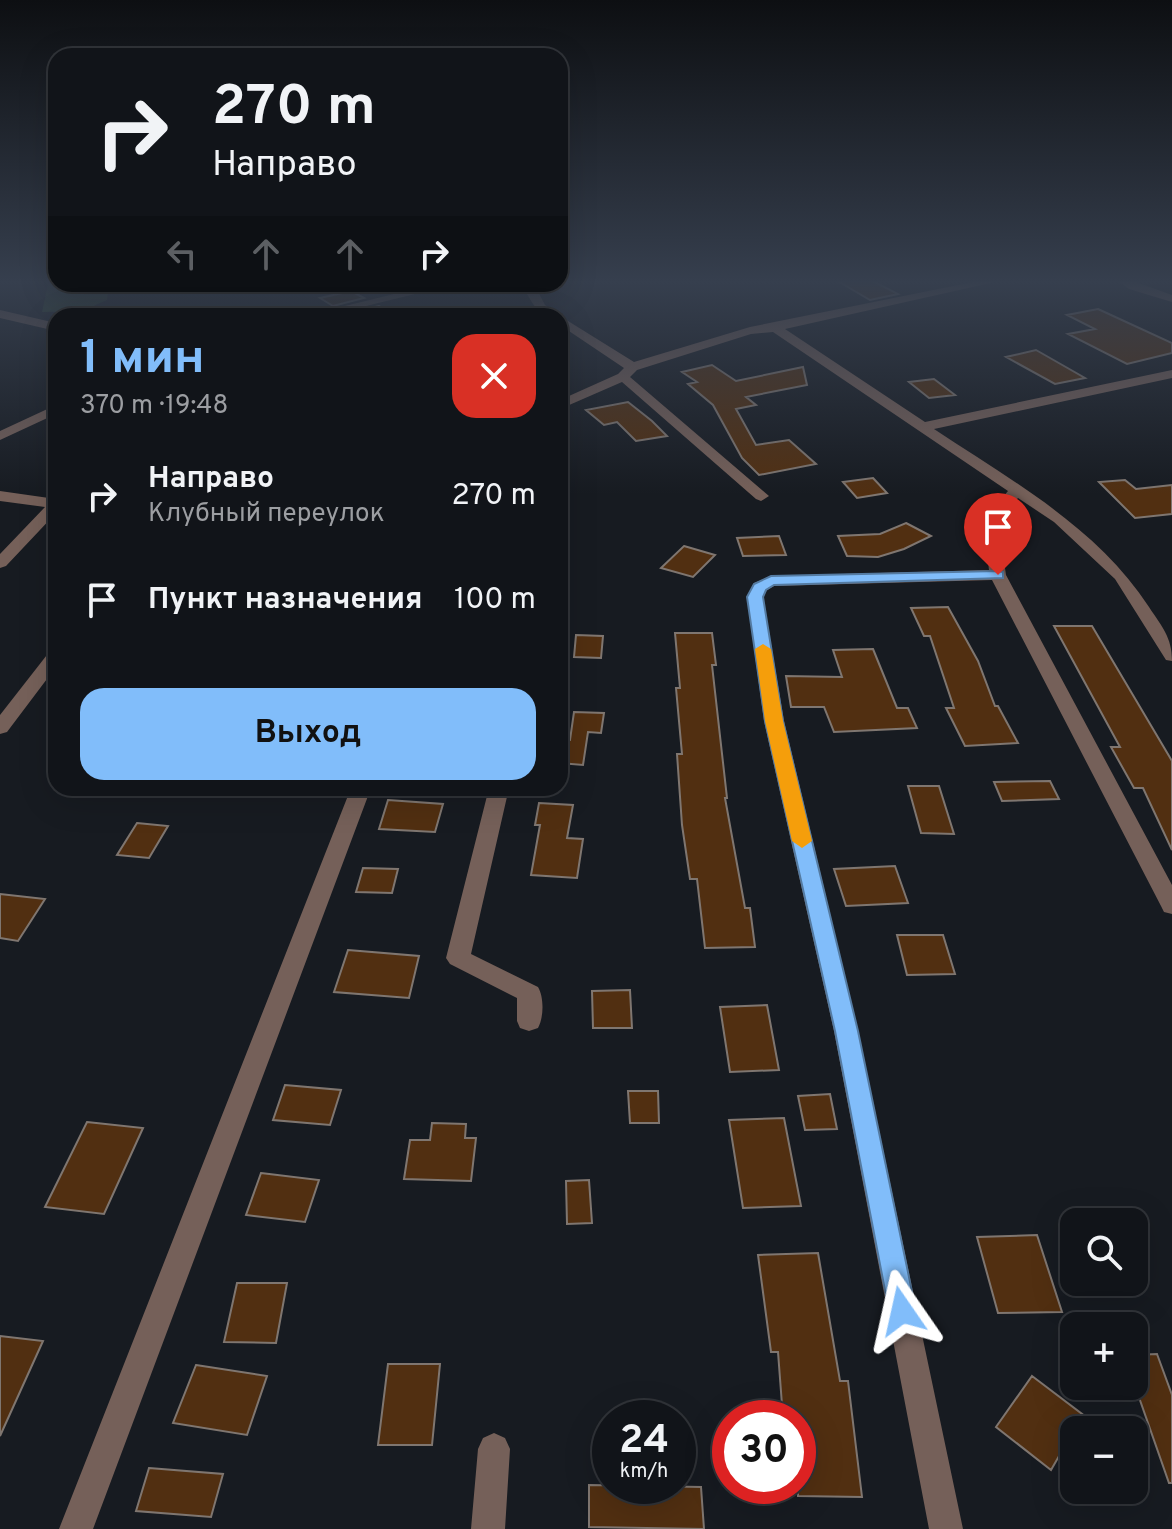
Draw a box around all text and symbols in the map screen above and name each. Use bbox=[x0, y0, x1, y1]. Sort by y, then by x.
text: 270 m bbox=[212, 74, 376, 144]
icon: right bbox=[80, 80, 184, 184]
text: Направо bbox=[212, 143, 357, 189]
icon: left bbox=[160, 232, 204, 276]
icon: ahead bbox=[244, 232, 288, 276]
icon: ahead bbox=[328, 232, 372, 276]
icon: right bbox=[412, 232, 456, 276]
text: 1 мин bbox=[80, 330, 205, 390]
button: close bbox=[452, 334, 536, 418]
text: 370 m · 19:48 bbox=[80, 390, 228, 423]
text: Направо bbox=[148, 461, 274, 498]
icon: right bbox=[80, 474, 124, 518]
text: 270 m bbox=[451, 478, 536, 515]
pin bbox=[964, 493, 1032, 575]
text: Клубный переулок bbox=[148, 498, 385, 531]
icon: arrive bbox=[976, 505, 1020, 549]
icon: arrive bbox=[80, 578, 124, 622]
text: Пункт назначения bbox=[148, 582, 422, 619]
text: 100 m bbox=[454, 582, 536, 619]
button: Выход bbox=[80, 688, 536, 780]
map controls bbox=[1060, 1208, 1148, 1504]
button: search bbox=[1060, 1208, 1148, 1296]
position arrow bbox=[860, 1269, 944, 1353]
button: + bbox=[1060, 1312, 1148, 1400]
speed limit sign: 30 bbox=[712, 1400, 816, 1504]
button: − bbox=[1060, 1416, 1148, 1504]
text: 24 bbox=[619, 1417, 669, 1467]
text: km/h bbox=[620, 1459, 668, 1485]

